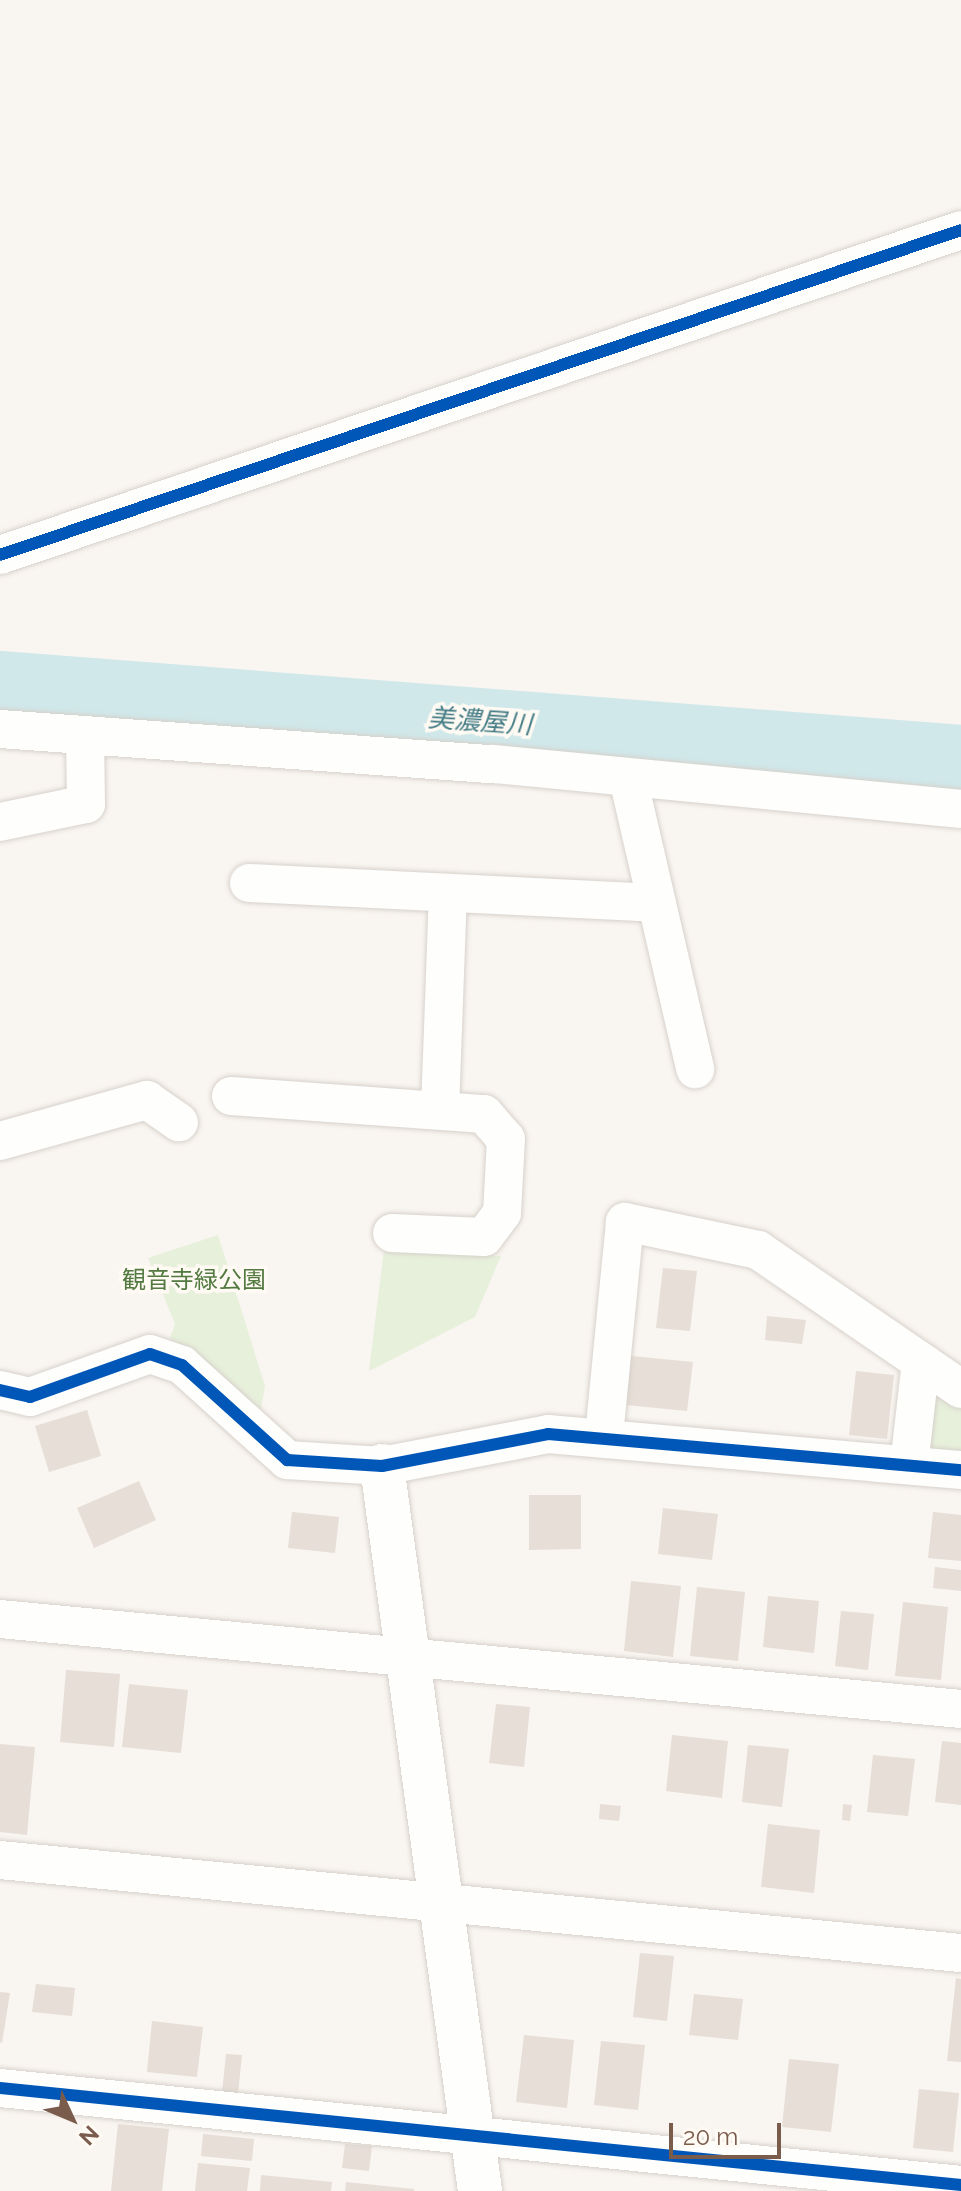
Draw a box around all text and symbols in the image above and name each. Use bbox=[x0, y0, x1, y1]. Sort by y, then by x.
water label: 美濃屋川 bbox=[427, 703, 533, 741]
park label: 観音寺緑公園 bbox=[122, 1266, 266, 1294]
north arrow bbox=[32, 2079, 112, 2159]
scale bar bbox=[673, 2107, 785, 2157]
text: N bbox=[74, 2121, 104, 2151]
text: 20 m bbox=[683, 2122, 738, 2151]

